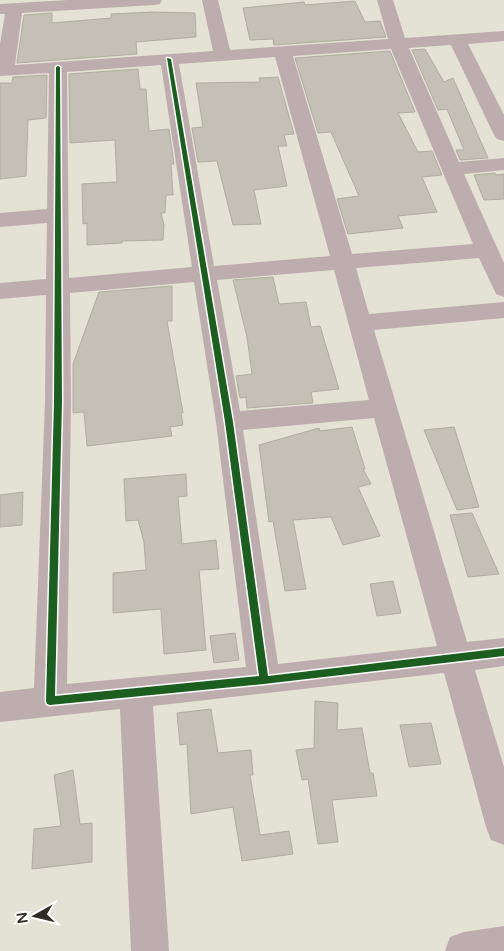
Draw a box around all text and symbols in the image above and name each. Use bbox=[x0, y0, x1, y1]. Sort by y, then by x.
north arrow bbox=[10, 891, 60, 941]
text: N bbox=[13, 911, 32, 924]

